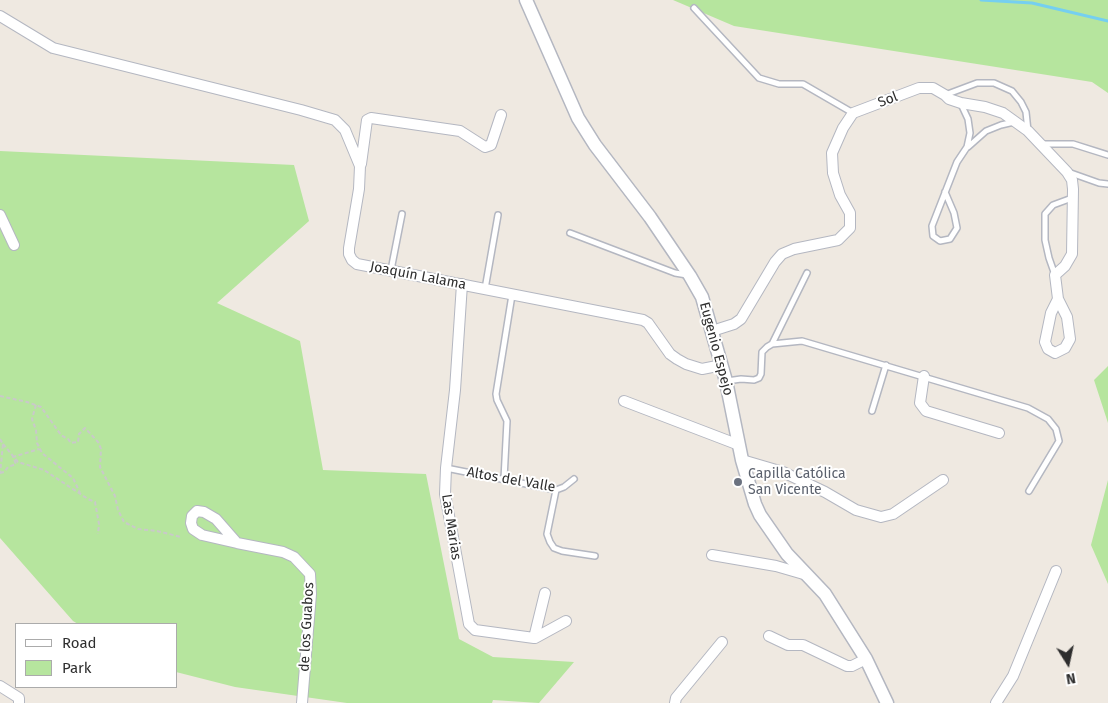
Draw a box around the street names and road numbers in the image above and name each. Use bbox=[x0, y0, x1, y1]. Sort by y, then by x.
street label: Sol bbox=[876, 89, 900, 111]
street label: Joaquín Lalama bbox=[368, 258, 468, 294]
street label: Eugenio Espejo bbox=[695, 300, 737, 398]
street label: Altos del Valle bbox=[465, 464, 557, 496]
street label: Las Marias bbox=[438, 493, 464, 561]
street label: de los Guabos bbox=[296, 582, 318, 672]

